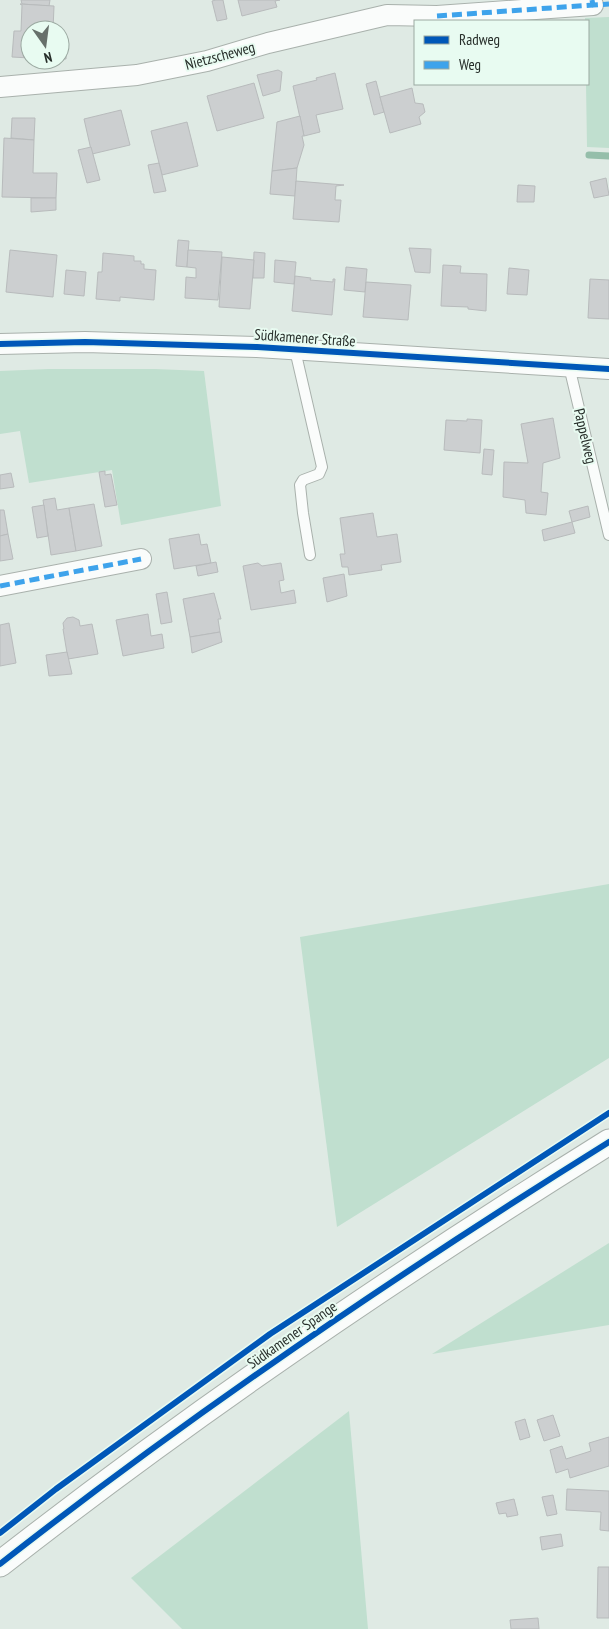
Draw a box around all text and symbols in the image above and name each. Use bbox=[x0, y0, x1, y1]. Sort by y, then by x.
north arrow bbox=[20, 20, 70, 70]
legend bbox=[414, 20, 589, 85]
text: Radweg bbox=[459, 30, 500, 49]
street label: Nietzscheweg bbox=[183, 37, 257, 74]
text: N bbox=[42, 48, 54, 67]
text: Weg bbox=[459, 55, 481, 74]
street label: Südkamener Straße bbox=[254, 324, 356, 351]
street label: Pappelweg bbox=[570, 406, 601, 465]
street label: Südkamener Spange bbox=[243, 1297, 340, 1373]

